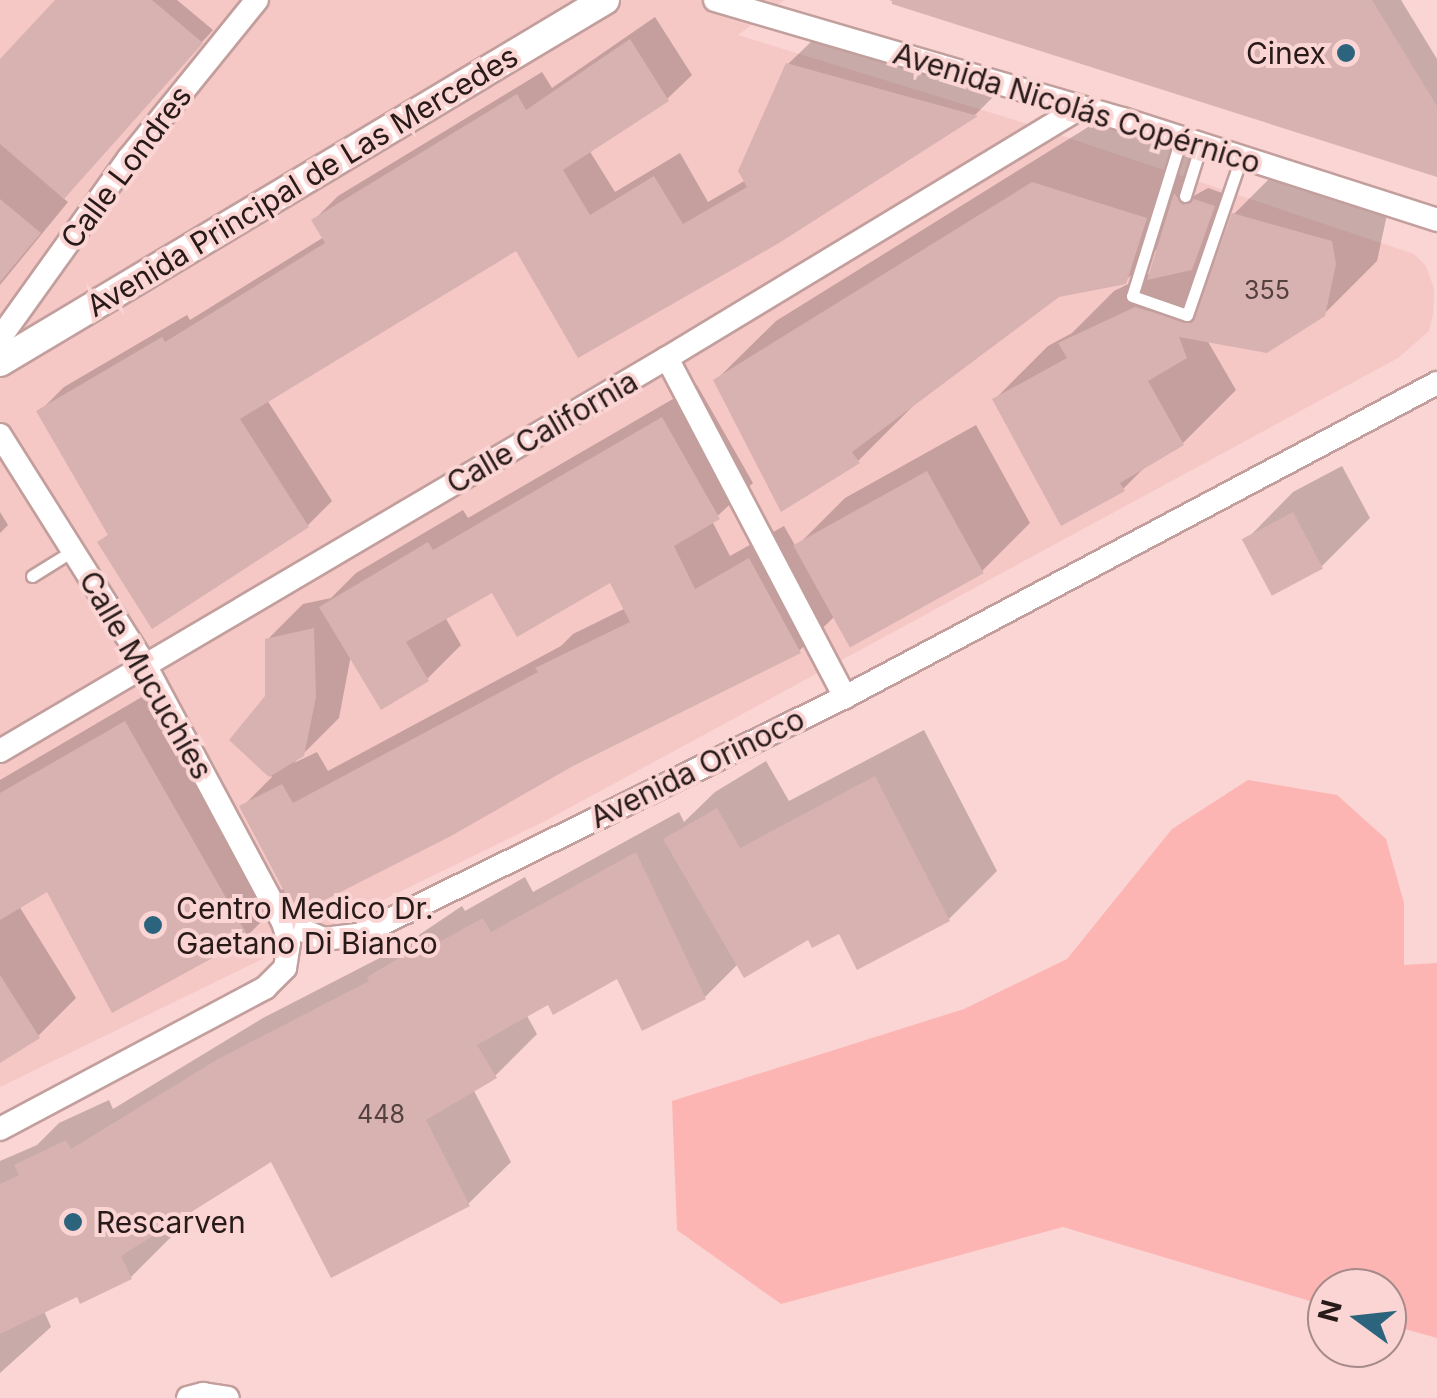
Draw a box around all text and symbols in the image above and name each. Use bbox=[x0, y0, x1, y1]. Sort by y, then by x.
street label: Avenida Nicolás Copérnico bbox=[889, 35, 1265, 181]
place label: Cinex bbox=[1246, 35, 1326, 71]
street label: Avenida Principal de Las Mercedes bbox=[80, 38, 524, 324]
marker: Cinex bbox=[1335, 42, 1357, 64]
street label: Calle Londres bbox=[53, 79, 199, 255]
house number: 355 bbox=[1244, 275, 1290, 305]
street label: Calle California bbox=[440, 363, 644, 501]
street label: Calle Mucuchíes bbox=[72, 564, 220, 786]
street label: Avenida Orinoco bbox=[584, 701, 810, 835]
place label: Centro Medico Dr. Gaetano Di Bianco bbox=[176, 890, 438, 960]
marker: Centro Medico Dr. Gaetano Di Bianco bbox=[140, 912, 166, 938]
house number: 448 bbox=[357, 1099, 405, 1129]
place label: Rescarven bbox=[96, 1204, 246, 1240]
marker: Rescarven bbox=[60, 1209, 86, 1235]
north arrow bbox=[1307, 1268, 1407, 1368]
text: N bbox=[1311, 1296, 1349, 1325]

